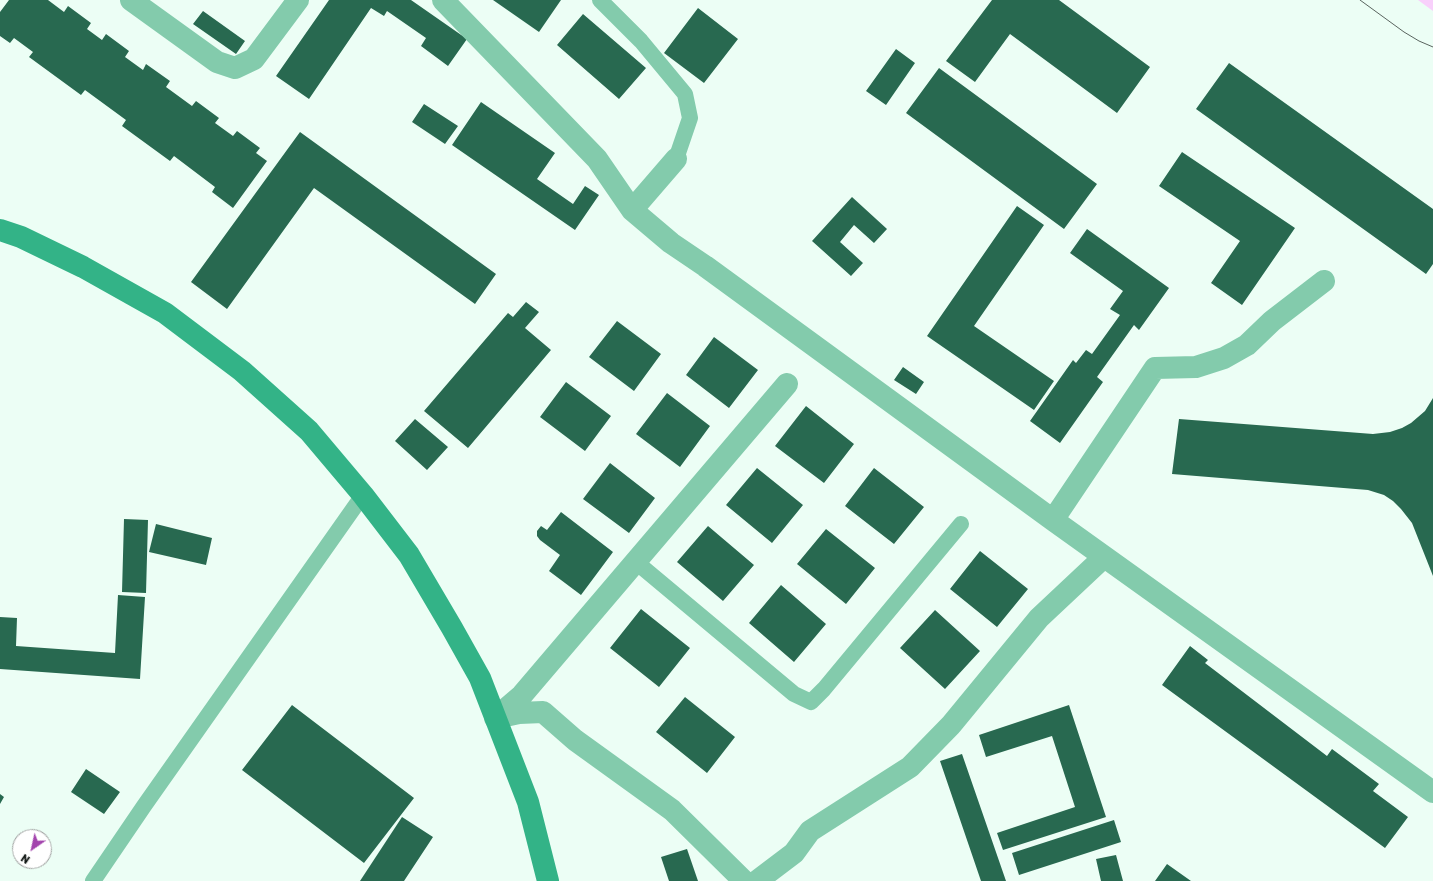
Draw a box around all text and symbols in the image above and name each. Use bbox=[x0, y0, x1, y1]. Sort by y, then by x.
north arrow bbox=[12, 829, 52, 869]
text: N bbox=[19, 851, 32, 866]

